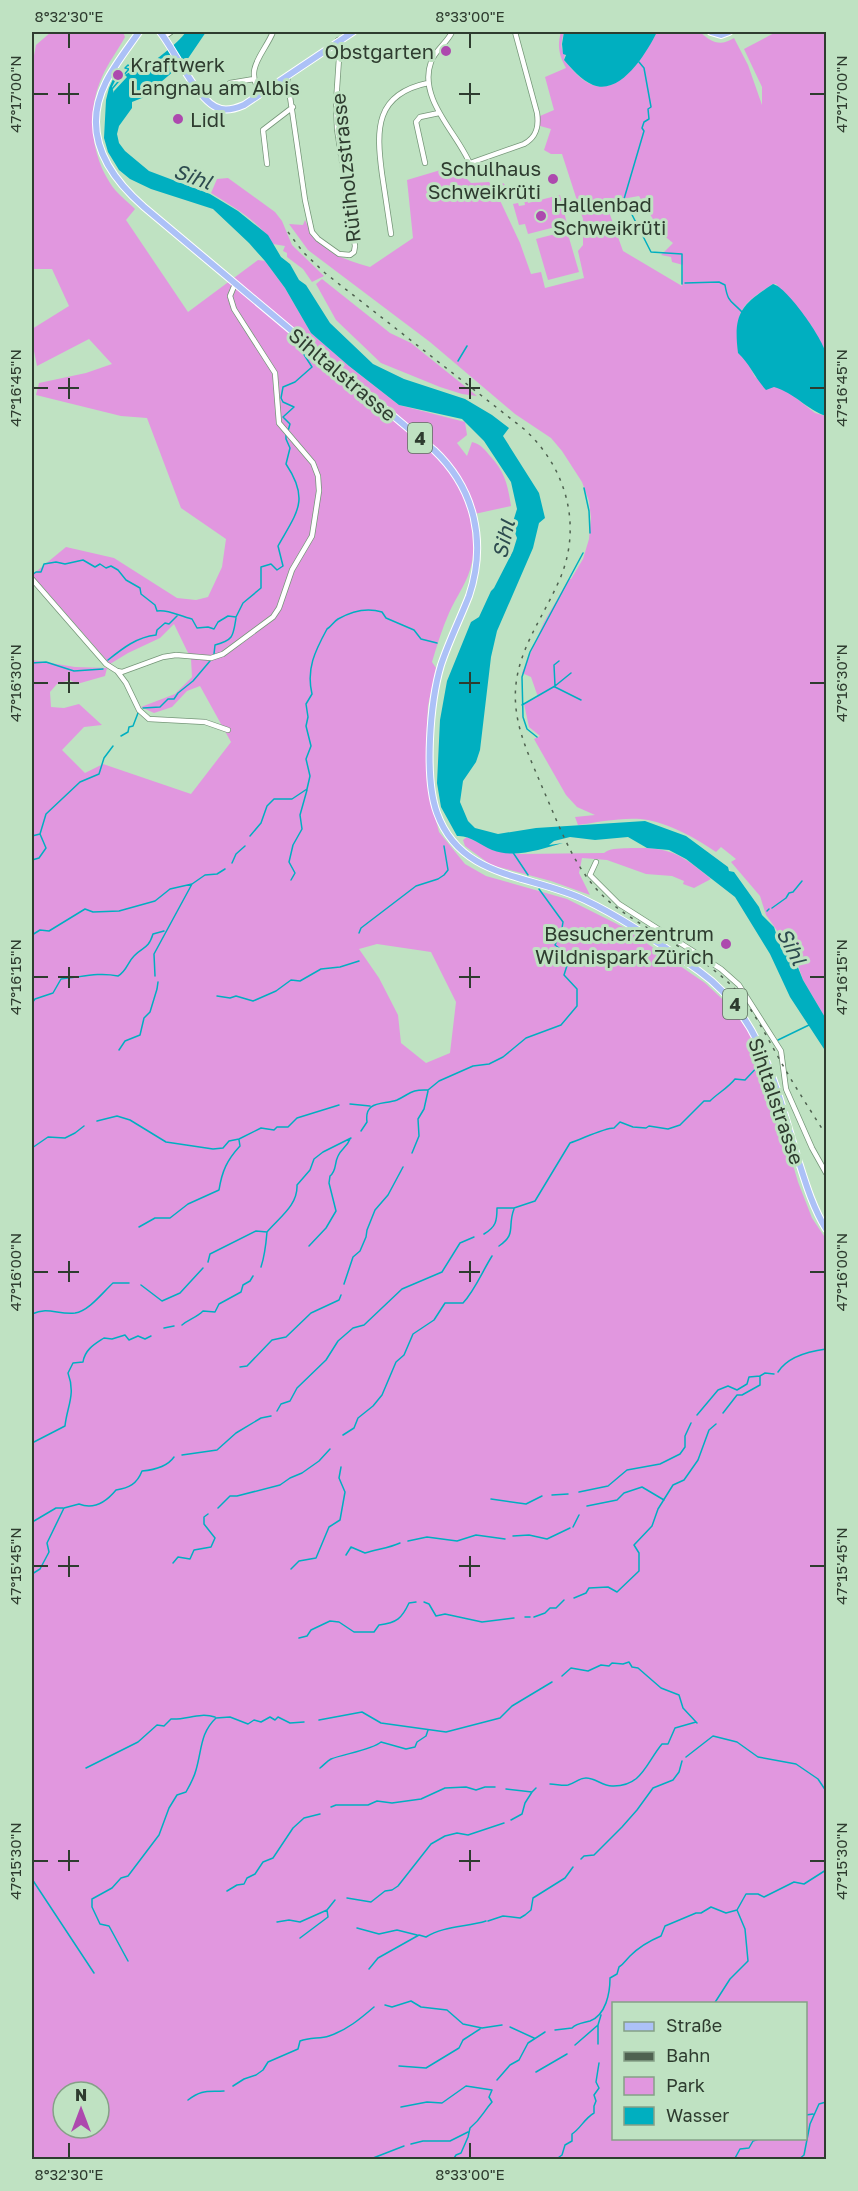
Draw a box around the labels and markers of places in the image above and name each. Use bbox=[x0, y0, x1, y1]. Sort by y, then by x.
place label: Obstgarten bbox=[325, 39, 434, 63]
marker: Obstgarten bbox=[439, 44, 453, 58]
place label: Kraftwerk Langnau am Albis bbox=[130, 52, 300, 99]
marker: Kraftwerk Langnau am Albis bbox=[111, 68, 125, 82]
place label: Lidl bbox=[190, 107, 225, 131]
marker: Lidl bbox=[171, 112, 185, 126]
place label: Schulhaus Schweikrüti bbox=[428, 156, 541, 203]
marker: Schulhaus Schweikrüti bbox=[546, 172, 560, 186]
place label: Hallenbad Schweikrüti bbox=[553, 192, 666, 239]
marker: Hallenbad Schweikrüti bbox=[534, 209, 548, 223]
place label: Besucherzentrum Wildnispark Zürich bbox=[535, 921, 714, 968]
marker: Besucherzentrum Wildnispark Zürich bbox=[719, 937, 733, 951]

